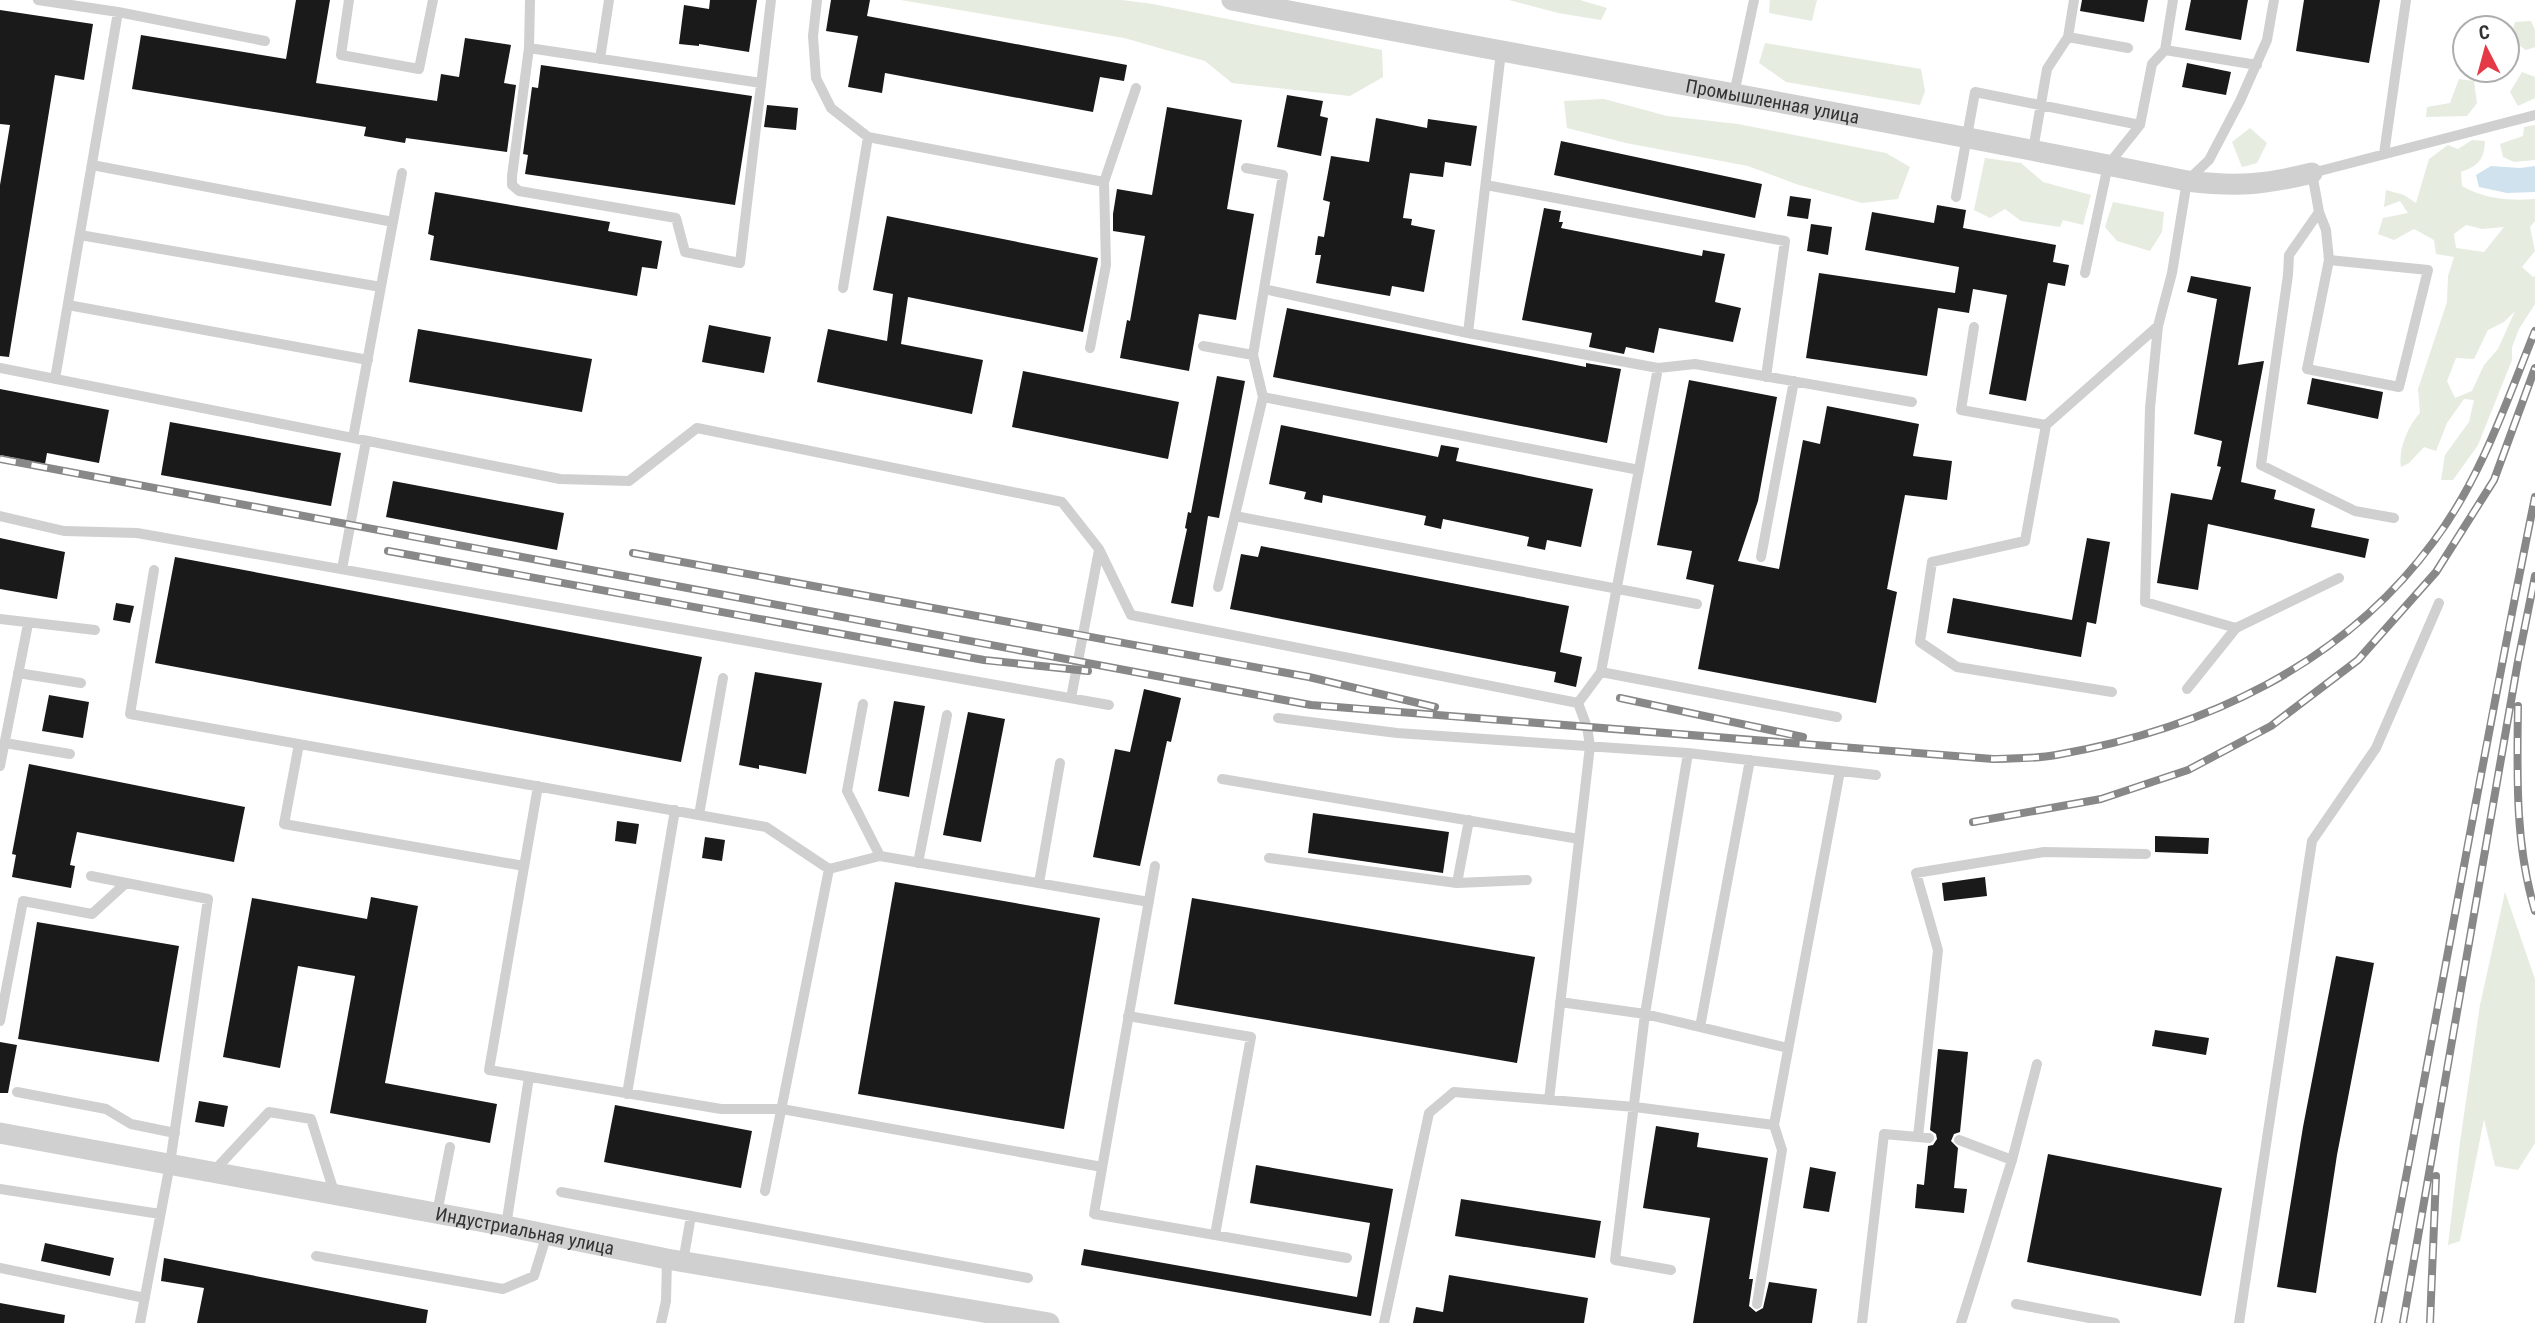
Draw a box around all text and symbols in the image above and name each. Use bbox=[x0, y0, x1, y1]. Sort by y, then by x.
north arrow bbox=[2451, 14, 2521, 84]
text: С bbox=[2478, 21, 2491, 45]
street label: Промышленная улица bbox=[1684, 74, 1861, 128]
street label: Индустриальная улица bbox=[434, 1202, 616, 1259]

